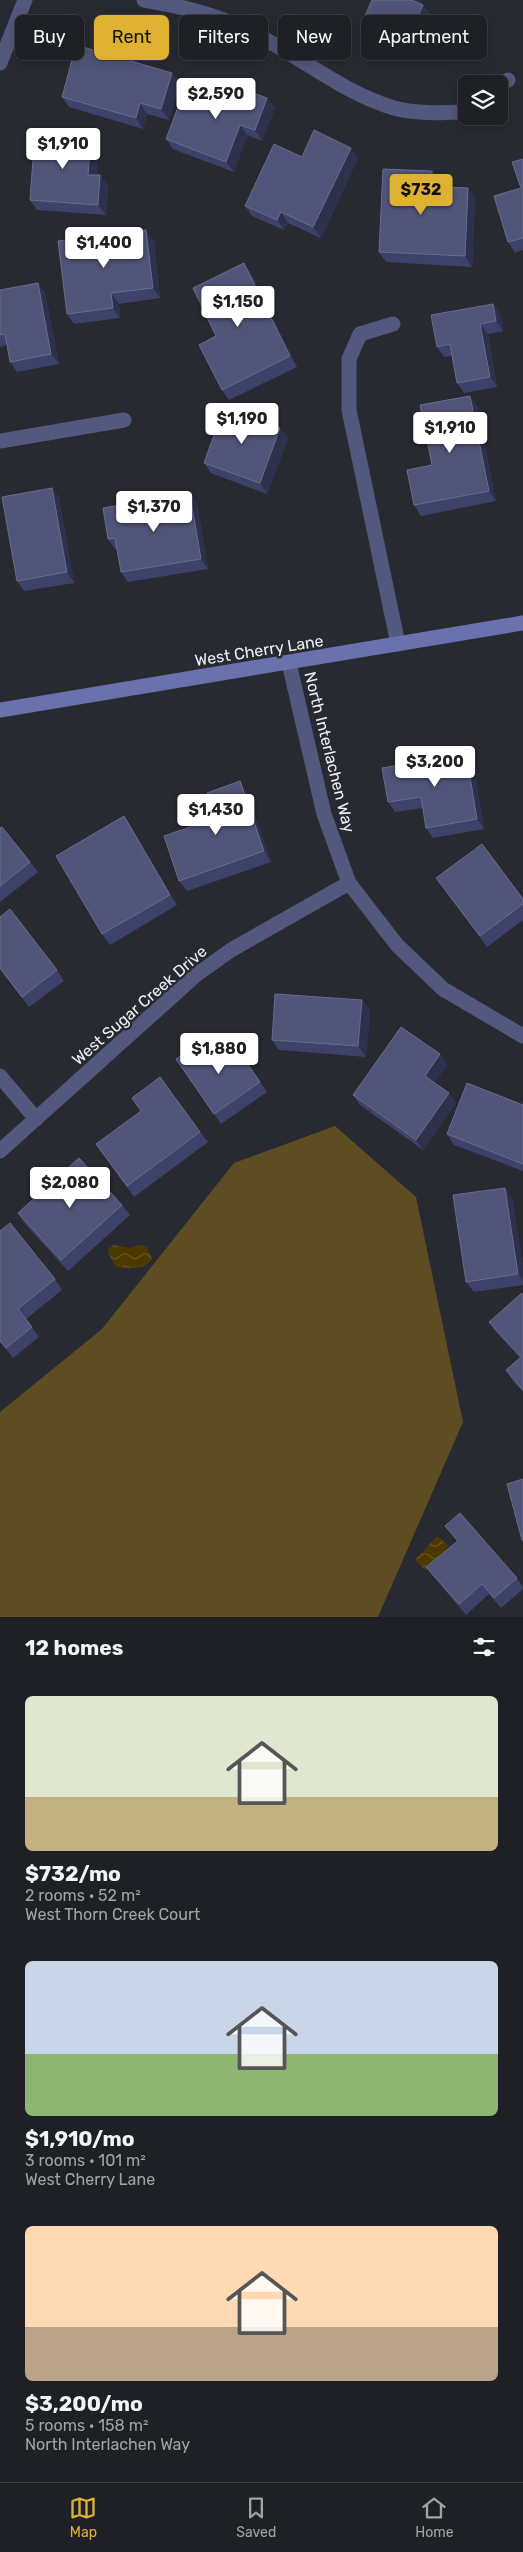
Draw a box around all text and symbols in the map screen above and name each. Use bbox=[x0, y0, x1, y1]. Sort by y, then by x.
chip: Buy bbox=[15, 15, 84, 60]
chip: Rent bbox=[94, 15, 169, 60]
chip: Filters bbox=[179, 15, 268, 60]
chip: New bbox=[278, 15, 351, 60]
chip: Apartment bbox=[361, 15, 487, 60]
map controls bbox=[458, 75, 508, 125]
button: layers bbox=[458, 75, 508, 125]
pin: $2,590 bbox=[175, 78, 257, 120]
text: $2,590 bbox=[187, 84, 245, 103]
pin: $1,910 bbox=[22, 128, 104, 170]
text: $1,910 bbox=[37, 134, 89, 153]
pin: $732 bbox=[391, 174, 451, 216]
text: $732 bbox=[401, 180, 441, 199]
pin: $1,400 bbox=[63, 226, 145, 269]
text: $1,400 bbox=[76, 233, 132, 252]
pin: $1,150 bbox=[197, 286, 279, 328]
text: $1,150 bbox=[212, 292, 264, 311]
pin: $1,190 bbox=[201, 402, 283, 445]
text: $1,190 bbox=[216, 409, 268, 428]
pin: $1,910 bbox=[409, 412, 491, 454]
text: $1,910 bbox=[424, 418, 476, 437]
pin: $1,370 bbox=[113, 490, 195, 533]
text: $1,370 bbox=[127, 497, 181, 516]
street label: West Cherry Lane bbox=[193, 631, 325, 670]
street label: North Interlachen Way bbox=[300, 670, 359, 835]
pin: $3,200 bbox=[394, 746, 476, 788]
text: $3,200 bbox=[406, 752, 464, 771]
pin: $1,430 bbox=[175, 794, 257, 836]
text: $1,430 bbox=[188, 800, 244, 819]
street label: West Sugar Creek Drive bbox=[68, 942, 211, 1069]
pin: $1,880 bbox=[178, 1032, 260, 1075]
text: $1,880 bbox=[191, 1039, 247, 1058]
pin: $2,080 bbox=[29, 1166, 111, 1209]
text: $2,080 bbox=[41, 1173, 99, 1192]
icon: filters bbox=[470, 1633, 498, 1661]
text: 12 homes bbox=[25, 1635, 123, 1660]
icon: home bbox=[217, 1728, 307, 1818]
text: $732/mo bbox=[25, 1861, 121, 1886]
text: 2 rooms · 52 m² bbox=[25, 1886, 141, 1905]
text: West Thorn Creek Court bbox=[25, 1905, 200, 1924]
icon: home bbox=[217, 1993, 307, 2083]
text: $1,910/mo bbox=[25, 2126, 135, 2151]
text: 3 rooms · 101 m² bbox=[25, 2151, 146, 2170]
text: West Cherry Lane bbox=[25, 2170, 155, 2189]
icon: home bbox=[217, 2258, 307, 2348]
text: $3,200/mo bbox=[25, 2391, 143, 2416]
text: 5 rooms · 158 m² bbox=[25, 2416, 148, 2435]
text: North Interlachen Way bbox=[25, 2435, 190, 2454]
tab: Map bbox=[69, 2494, 97, 2541]
tab: Saved bbox=[236, 2494, 276, 2541]
tab: Home bbox=[415, 2494, 454, 2541]

